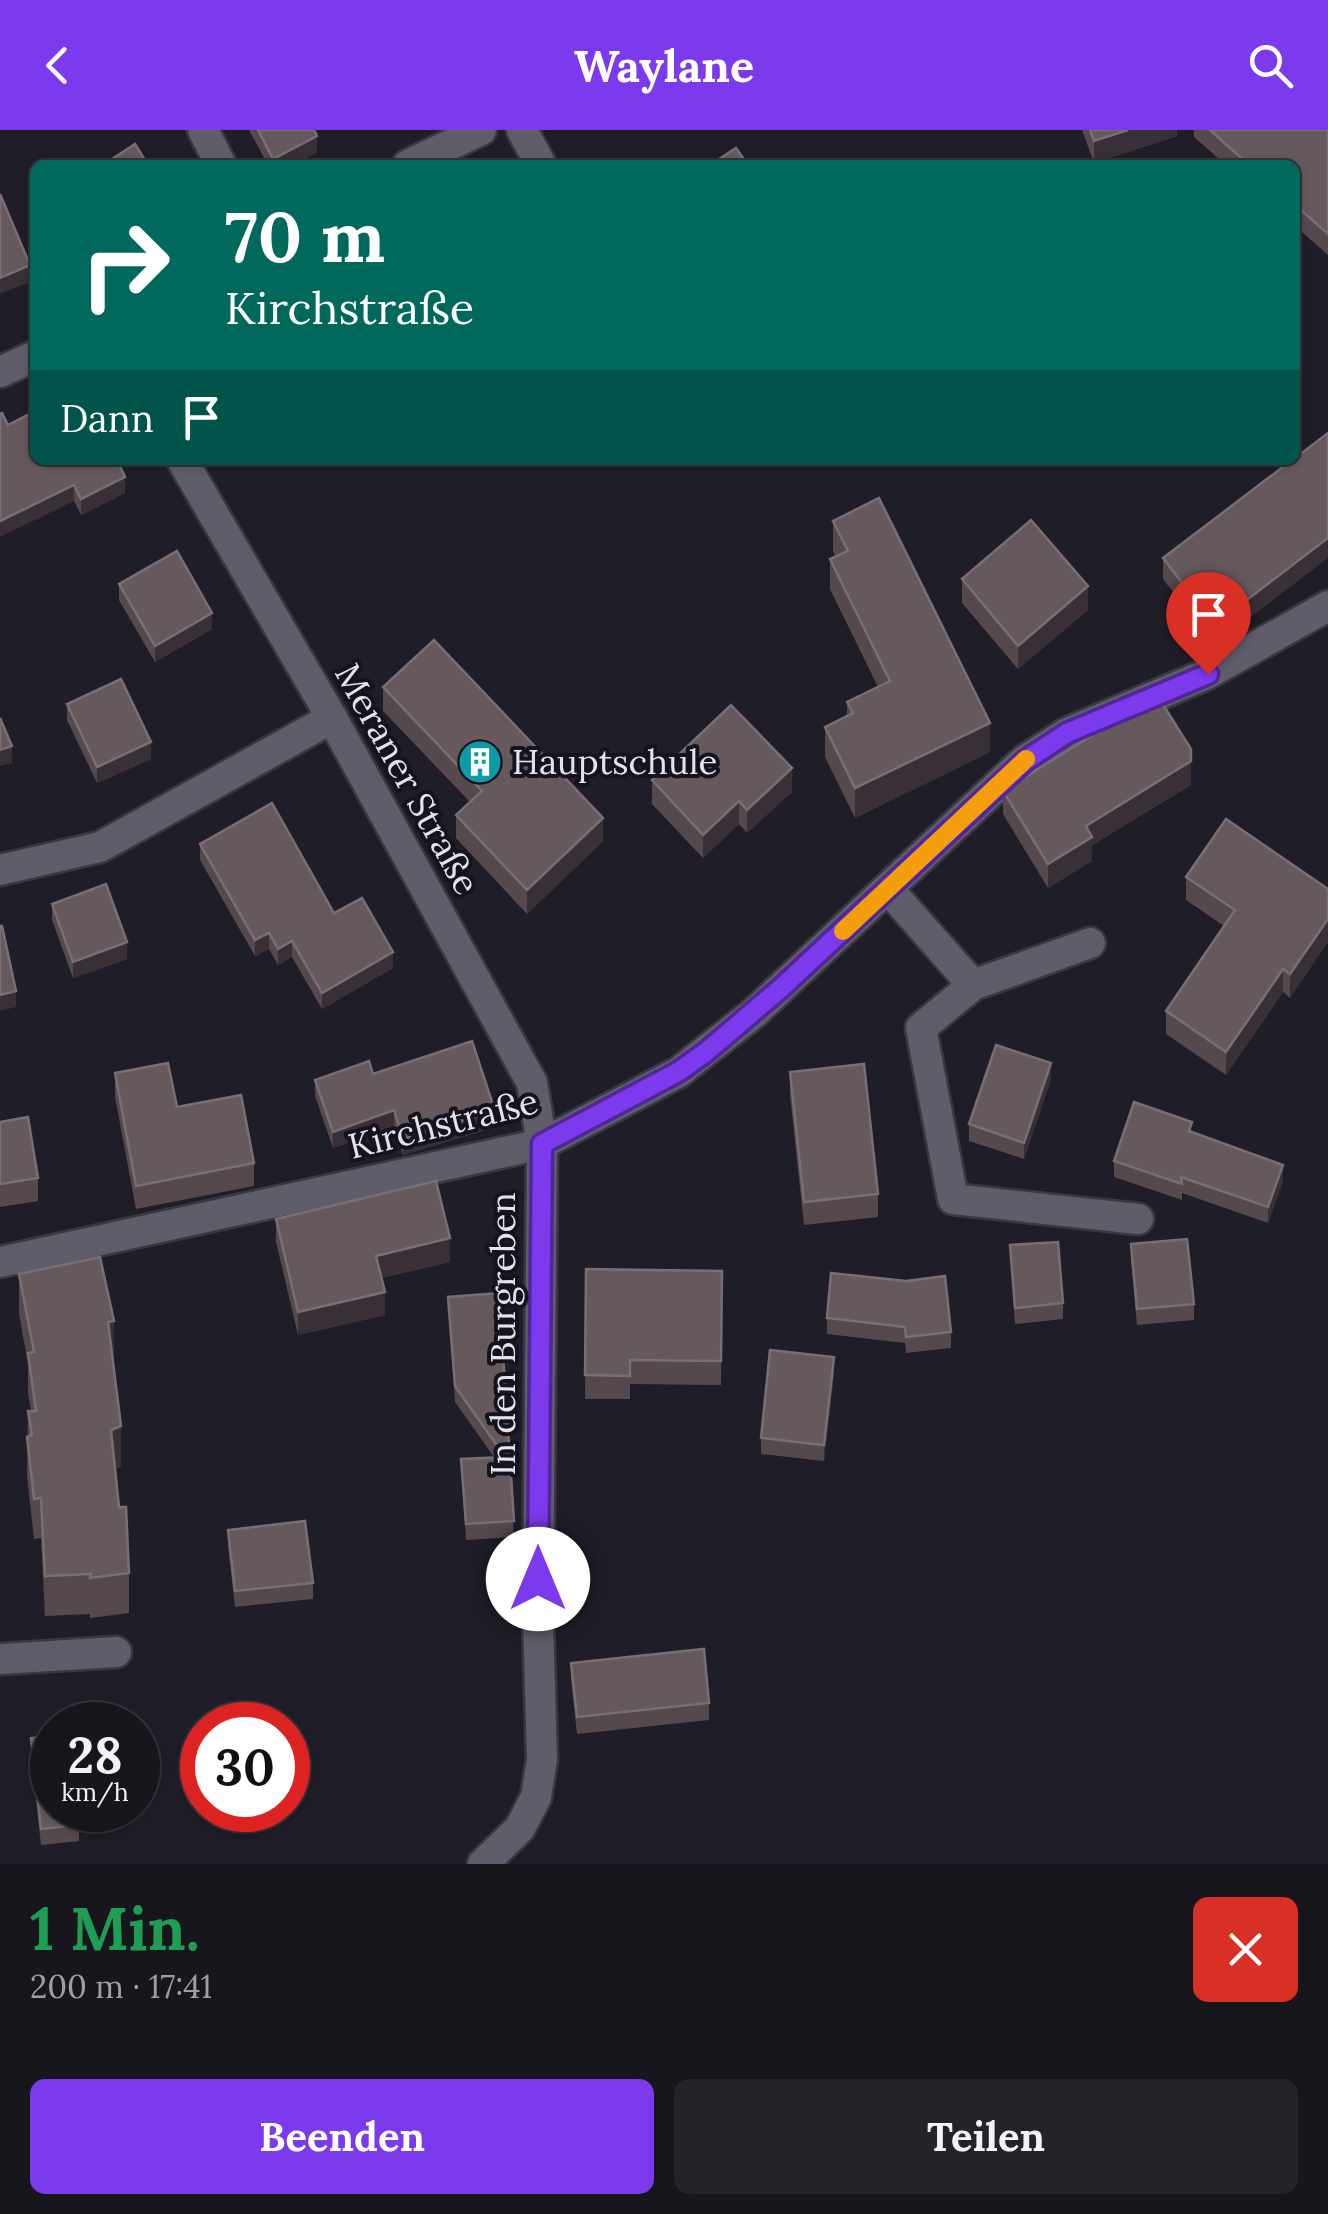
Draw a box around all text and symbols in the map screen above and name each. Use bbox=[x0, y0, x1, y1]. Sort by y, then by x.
text: Waylane bbox=[574, 37, 754, 94]
icon: back bbox=[30, 38, 85, 93]
icon: search bbox=[1243, 38, 1298, 93]
text: 70 m bbox=[225, 192, 385, 281]
icon: right bbox=[60, 200, 190, 330]
text: Kirchstraße bbox=[225, 279, 474, 336]
icon: arrive bbox=[174, 390, 229, 445]
text: Dann bbox=[60, 394, 154, 442]
pin bbox=[1166, 572, 1251, 675]
icon: arrive bbox=[1181, 587, 1236, 642]
street label: Meraner Straße bbox=[325, 655, 490, 902]
building icon: Hauptschule bbox=[457, 739, 503, 785]
place label: Hauptschule bbox=[512, 739, 717, 784]
street label: Kirchstraße bbox=[343, 1078, 542, 1169]
street label: In den Burgreben bbox=[480, 1192, 525, 1476]
position arrow bbox=[486, 1527, 590, 1631]
speed limit sign: 30 bbox=[180, 1702, 310, 1832]
text: 28 bbox=[67, 1723, 123, 1787]
text: km/h bbox=[61, 1776, 129, 1808]
text: 1 Min. bbox=[30, 1890, 200, 1966]
button: close bbox=[1193, 1897, 1298, 2002]
text: 200 m · 17:41 bbox=[30, 1966, 212, 2007]
button: Beenden bbox=[30, 2079, 654, 2194]
button: Teilen bbox=[674, 2079, 1298, 2194]

